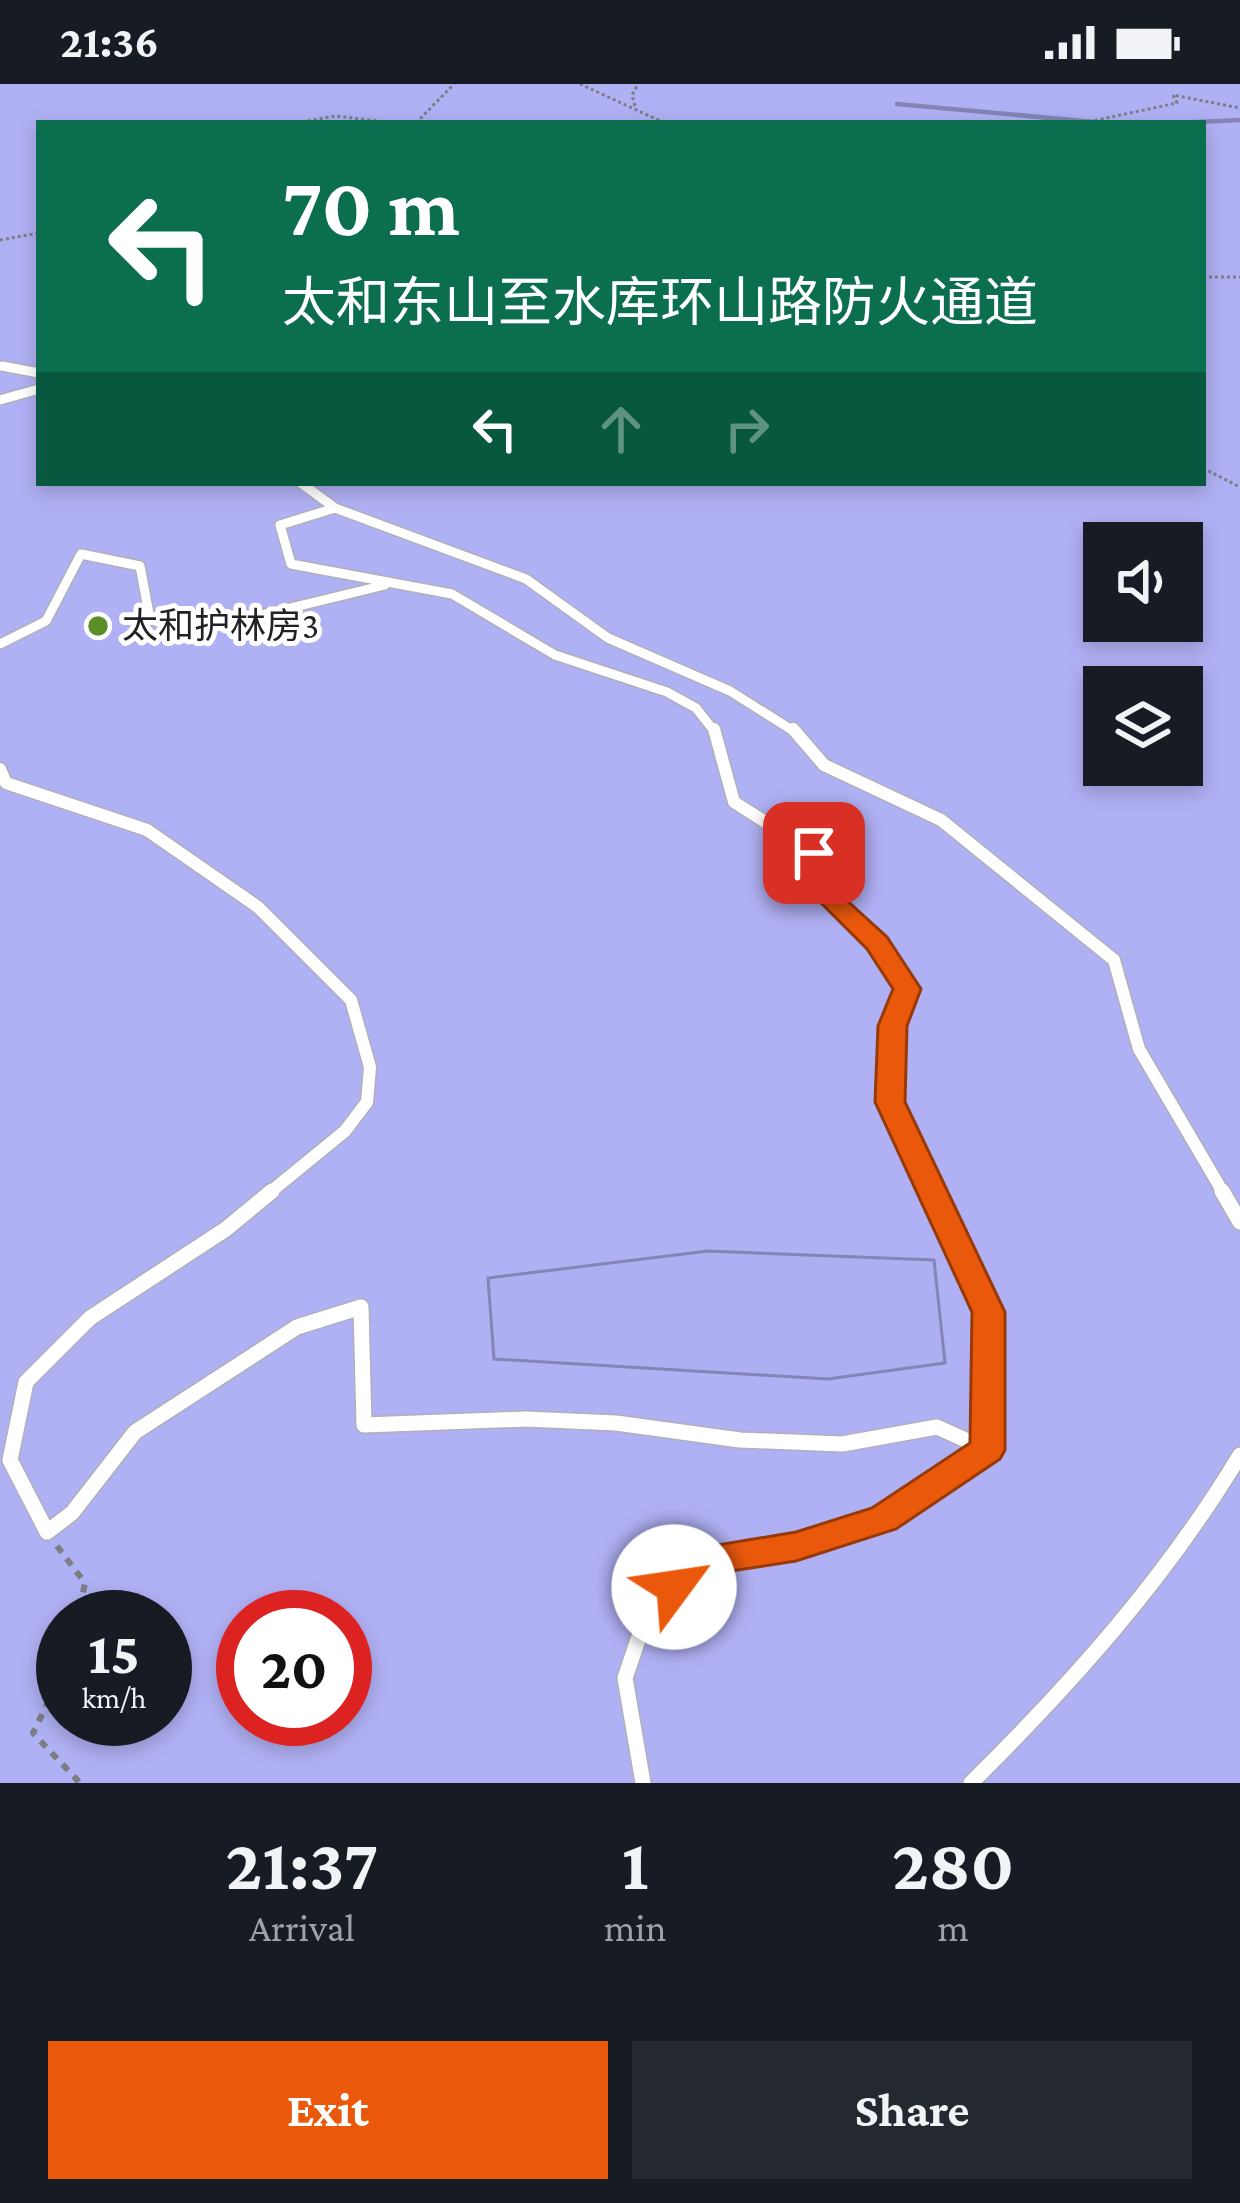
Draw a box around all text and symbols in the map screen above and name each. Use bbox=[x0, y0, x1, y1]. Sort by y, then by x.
text: 21:36 bbox=[60, 17, 159, 67]
text: 70 m bbox=[282, 160, 460, 253]
icon: left bbox=[84, 168, 240, 324]
text: 太和东山至水库环山路防火通道 bbox=[282, 273, 1038, 333]
icon: left bbox=[462, 396, 528, 462]
icon: ahead bbox=[588, 396, 654, 462]
icon: right bbox=[714, 396, 780, 462]
map controls bbox=[1083, 522, 1203, 786]
button: sound bbox=[1083, 522, 1203, 642]
place label: 太和护林房3 bbox=[122, 606, 319, 646]
marker: 太和护林房3 bbox=[85, 613, 111, 639]
button: layers bbox=[1083, 666, 1203, 786]
pin bbox=[763, 802, 865, 904]
icon: arrive bbox=[781, 820, 847, 886]
position arrow bbox=[611, 1524, 737, 1650]
speed limit sign: 20 bbox=[216, 1590, 372, 1746]
text: 15 bbox=[88, 1619, 140, 1686]
text: km/h bbox=[82, 1681, 146, 1714]
text: 21:37 bbox=[226, 1824, 378, 1904]
text: 1 bbox=[622, 1824, 649, 1904]
text: 280 bbox=[892, 1824, 1014, 1904]
text: Arrival bbox=[249, 1906, 355, 1949]
text: min bbox=[604, 1906, 666, 1949]
text: m bbox=[937, 1906, 969, 1949]
button: Exit bbox=[48, 2041, 608, 2179]
button: Share bbox=[632, 2041, 1192, 2179]

